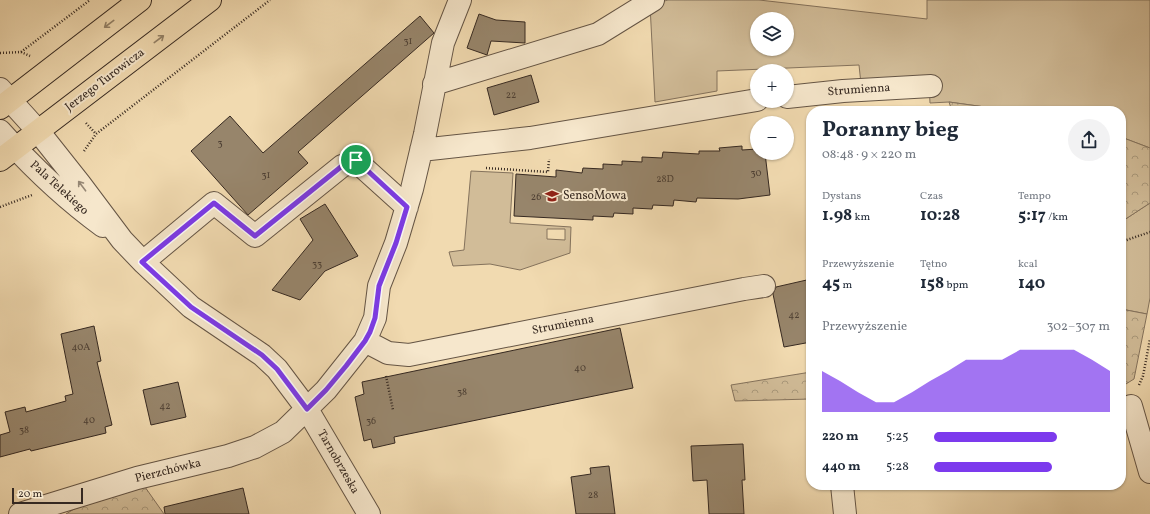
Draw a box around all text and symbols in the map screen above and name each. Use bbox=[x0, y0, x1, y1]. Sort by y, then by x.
map controls bbox=[750, 12, 794, 160]
button: layers bbox=[750, 12, 794, 56]
one-way arrow bbox=[103, 19, 114, 28]
house number: 31 bbox=[403, 34, 413, 48]
one-way arrow bbox=[153, 35, 164, 43]
street label: Jerzego Turowicza bbox=[62, 45, 148, 115]
button: + bbox=[750, 64, 794, 108]
street label: Strumienna bbox=[827, 80, 891, 100]
house number: 22 bbox=[506, 88, 516, 102]
text: Poranny bieg bbox=[822, 115, 959, 146]
button: − bbox=[750, 116, 794, 160]
button: share bbox=[1068, 119, 1110, 161]
house number: 3 bbox=[217, 136, 223, 150]
pin bbox=[339, 143, 373, 177]
text: 08:48 · 9 × 220 m bbox=[822, 146, 916, 164]
icon: arrive bbox=[345, 149, 367, 171]
street label: Pala Telekiego bbox=[26, 157, 92, 219]
house number: 30 bbox=[751, 166, 761, 180]
house number: 31 bbox=[261, 168, 271, 182]
house number: 28D bbox=[656, 172, 674, 186]
one-way arrow bbox=[78, 181, 86, 192]
school or university icon: SensoMowa bbox=[544, 188, 560, 204]
place label: SensoMowa bbox=[563, 188, 626, 204]
text: Dystans bbox=[822, 189, 861, 204]
text: Czas bbox=[920, 189, 943, 204]
text: Tempo bbox=[1018, 189, 1051, 204]
house number: 26 bbox=[531, 190, 541, 204]
text: 1.98 bbox=[822, 204, 852, 227]
text: 10:28 bbox=[920, 204, 960, 227]
text: 5:17 bbox=[1018, 204, 1046, 227]
text: km bbox=[852, 210, 870, 225]
text: /km bbox=[1046, 210, 1068, 225]
house number: 33 bbox=[312, 257, 322, 271]
text: Przewyższenie bbox=[822, 257, 894, 272]
text: Tętno bbox=[920, 257, 947, 272]
text: kcal bbox=[1018, 257, 1038, 272]
text: 45 bbox=[822, 272, 840, 295]
text: 158 bbox=[920, 272, 944, 295]
text: 140 bbox=[1018, 272, 1045, 295]
text: m bbox=[840, 278, 852, 293]
text: bpm bbox=[944, 278, 969, 293]
house number: 42 bbox=[788, 308, 800, 322]
street label: Strumienna bbox=[531, 311, 595, 339]
text: Przewyższenie bbox=[822, 318, 907, 336]
text: 302–307 m bbox=[1047, 318, 1110, 336]
house number: 40A bbox=[72, 340, 90, 354]
house number: 40 bbox=[574, 361, 586, 375]
house number: 38 bbox=[457, 385, 467, 399]
house number: 42 bbox=[159, 399, 171, 413]
house number: 40 bbox=[83, 413, 95, 427]
house number: 36 bbox=[366, 414, 376, 428]
house number: 38 bbox=[19, 423, 29, 437]
street label: Tarnobrzeska bbox=[313, 427, 363, 497]
text: 220 m bbox=[822, 428, 859, 446]
text: 5:25 bbox=[886, 428, 909, 446]
street label: Pierzchówka bbox=[133, 455, 203, 487]
text: 440 m bbox=[822, 458, 861, 476]
text: 5:28 bbox=[886, 458, 909, 476]
scale bar bbox=[12, 486, 83, 505]
text: 20 m bbox=[18, 487, 42, 502]
house number: 28 bbox=[588, 488, 598, 502]

